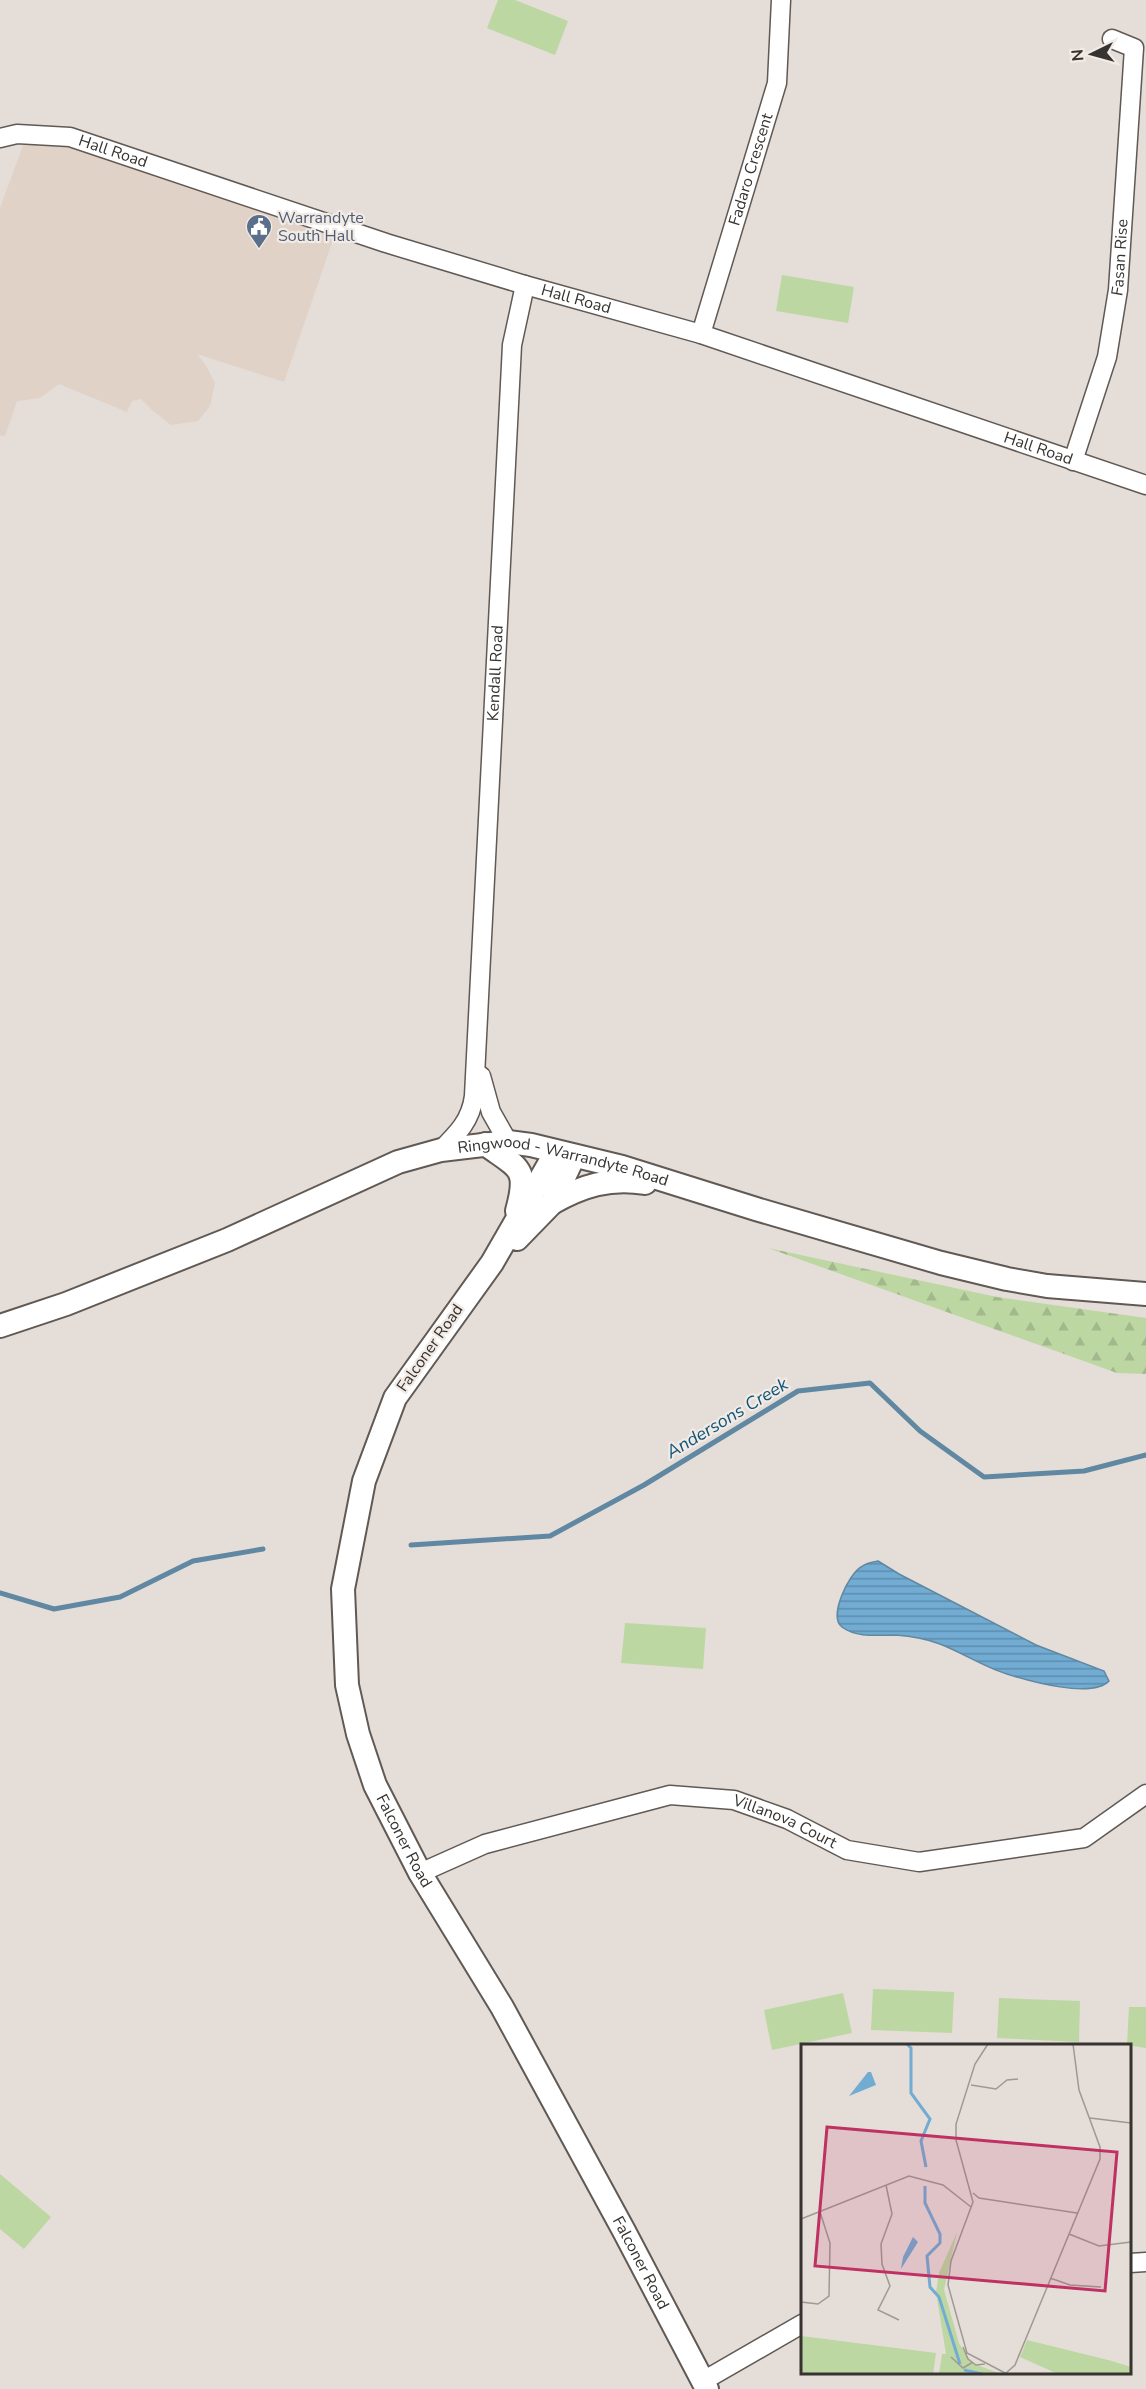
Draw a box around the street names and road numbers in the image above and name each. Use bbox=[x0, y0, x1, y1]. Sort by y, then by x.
street label: Fadaro Crescent bbox=[723, 110, 778, 228]
street label: Hall Road bbox=[76, 130, 151, 173]
street label: Fasan Rise bbox=[1106, 218, 1134, 298]
street label: Hall Road bbox=[539, 279, 613, 319]
street label: Hall Road bbox=[1001, 427, 1076, 470]
street label: Kendall Road bbox=[482, 625, 509, 722]
street label: Ringwood - Warrandyte Road bbox=[456, 1131, 671, 1192]
street label: Falconer Road bbox=[392, 1300, 468, 1396]
street label: Villanova Court bbox=[729, 1789, 841, 1854]
street label: Falconer Road bbox=[371, 1790, 437, 1892]
street label: Falconer Road bbox=[607, 2212, 674, 2313]

